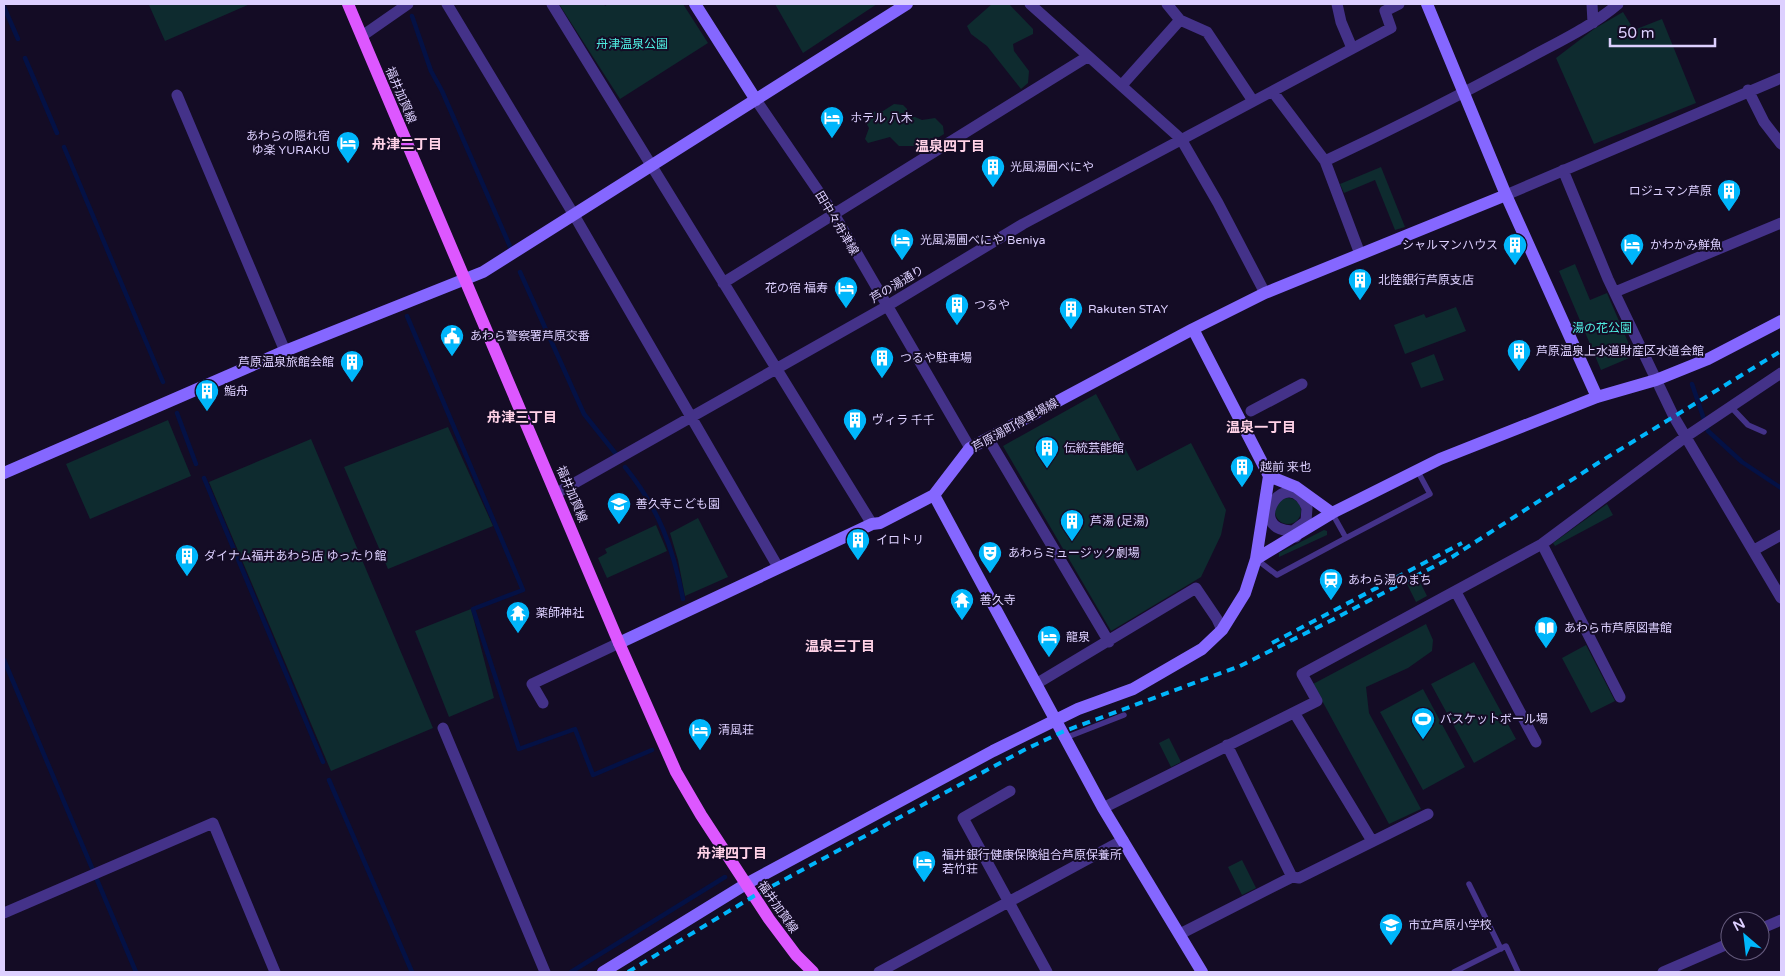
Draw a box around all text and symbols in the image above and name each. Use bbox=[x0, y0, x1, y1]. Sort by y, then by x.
scale bar bbox=[1610, 15, 1715, 47]
text: 50 m bbox=[1618, 24, 1655, 42]
park label: 舟津温泉公園 bbox=[596, 37, 668, 51]
street label: 福井加賀線 bbox=[383, 65, 419, 125]
hotel icon: ホテル 八木 bbox=[819, 105, 845, 139]
place label: ホテル 八木 bbox=[850, 111, 913, 125]
place label: あわらの隠れ宿 ゆ楽 YURAKU bbox=[246, 129, 330, 157]
hotel icon: あわらの隠れ宿 ゆ楽 YURAKU bbox=[335, 130, 361, 164]
district label: 舟津二丁目 bbox=[372, 136, 442, 153]
district label: 温泉四丁目 bbox=[915, 138, 985, 155]
building icon: 光風湯圃べにや bbox=[980, 154, 1006, 188]
place label: 光風湯圃べにや bbox=[1010, 160, 1094, 174]
building icon: ロジュマン芦原 bbox=[1716, 178, 1742, 212]
place label: ロジュマン芦原 bbox=[1629, 184, 1712, 198]
street label: 田中々舟津線 bbox=[812, 189, 862, 257]
hotel icon: 光風湯圃べにや Beniya bbox=[889, 227, 915, 261]
building icon: シャルマンハウス bbox=[1502, 232, 1528, 266]
hotel icon: かわかみ鮮魚 bbox=[1619, 232, 1645, 266]
place label: 光風湯圃べにや Beniya bbox=[920, 233, 1046, 247]
place label: シャルマンハウス bbox=[1402, 238, 1498, 252]
place label: かわかみ鮮魚 bbox=[1650, 238, 1722, 252]
street label: 芦の湯通り bbox=[868, 263, 926, 305]
building icon: 北陸銀行芦原支店 bbox=[1347, 267, 1373, 301]
place label: 北陸銀行芦原支店 bbox=[1378, 273, 1474, 287]
hotel icon: 花の宿 福寿 bbox=[833, 275, 859, 309]
place label: 花の宿 福寿 bbox=[765, 281, 828, 295]
building icon: つるや bbox=[944, 292, 970, 326]
building icon: Rakuten STAY bbox=[1058, 296, 1084, 330]
place label: つるや bbox=[974, 298, 1010, 312]
place label: Rakuten STAY bbox=[1088, 302, 1169, 316]
park label: 湯の花公園 bbox=[1572, 321, 1632, 335]
public building icon: あわら警察署芦原交番 bbox=[439, 323, 465, 357]
place label: あわら警察署芦原交番 bbox=[470, 329, 590, 343]
building icon: 芦原温泉上水道財産区水道会館 bbox=[1506, 338, 1532, 372]
place label: 芦原温泉上水道財産区水道会館 bbox=[1536, 344, 1704, 358]
building icon: つるや駐車場 bbox=[869, 345, 895, 379]
building icon: 芦原温泉旅館会館 bbox=[339, 349, 365, 383]
place label: つるや駐車場 bbox=[900, 351, 972, 365]
place label: 芦原温泉旅館会館 bbox=[238, 355, 334, 369]
building icon: 鮨舟 bbox=[194, 378, 220, 412]
place label: 鮨舟 bbox=[224, 384, 248, 398]
street label: 芦原湯町停車場線 bbox=[970, 396, 1060, 454]
building icon: ヴィラ 千千 bbox=[842, 407, 868, 441]
district label: 舟津三丁目 bbox=[487, 409, 557, 426]
place label: ヴィラ 千千 bbox=[872, 413, 935, 427]
district label: 温泉一丁目 bbox=[1226, 419, 1296, 436]
building icon: 伝統芸能館 bbox=[1034, 435, 1060, 469]
place label: 伝統芸能館 bbox=[1064, 441, 1124, 455]
building icon: 越前 来也 bbox=[1229, 454, 1255, 488]
place label: 越前 来也 bbox=[1260, 460, 1311, 474]
street label: 福井加賀線 bbox=[554, 464, 590, 524]
school or university icon: 善久寺こども園 bbox=[606, 491, 632, 525]
place label: 善久寺こども園 bbox=[636, 497, 720, 511]
building icon: 芦湯 (足湯) bbox=[1059, 508, 1085, 542]
place label: 芦湯 (足湯) bbox=[1090, 514, 1149, 528]
building icon: イロトリ bbox=[845, 527, 871, 561]
place label: イロトリ bbox=[876, 533, 924, 547]
theatre icon: あわらミュージック劇場 bbox=[977, 540, 1003, 574]
building icon: ダイナム福井あわら店 ゆったり館 bbox=[174, 543, 200, 577]
place label: あわらミュージック劇場 bbox=[1008, 546, 1140, 560]
place label: ダイナム福井あわら店 ゆったり館 bbox=[204, 549, 387, 563]
station icon: あわら湯のまち bbox=[1318, 567, 1344, 601]
place label: あわら湯のまち bbox=[1348, 573, 1432, 587]
temple icon: 善久寺 bbox=[949, 587, 975, 621]
place label: 善久寺 bbox=[980, 593, 1016, 607]
temple icon: 薬師神社 bbox=[505, 600, 531, 634]
place label: 薬師神社 bbox=[536, 606, 584, 620]
library icon: あわら市芦原図書館 bbox=[1533, 615, 1559, 649]
place label: あわら市芦原図書館 bbox=[1564, 621, 1672, 635]
hotel icon: 龍泉 bbox=[1036, 624, 1062, 658]
place label: 龍泉 bbox=[1066, 630, 1090, 644]
district label: 温泉三丁目 bbox=[805, 638, 875, 655]
sports icon: バスケットボール場 bbox=[1410, 706, 1436, 740]
place label: バスケットボール場 bbox=[1440, 712, 1548, 726]
hotel icon: 清風荘 bbox=[687, 717, 713, 751]
place label: 清風荘 bbox=[718, 723, 754, 737]
district label: 舟津四丁目 bbox=[697, 845, 767, 862]
place label: 福井銀行健康保険組合芦原保養所 若竹荘 bbox=[942, 848, 1122, 876]
hotel icon: 福井銀行健康保険組合芦原保養所 若竹荘 bbox=[911, 849, 937, 883]
street label: 福井加賀線 bbox=[755, 878, 801, 936]
north arrow bbox=[1720, 911, 1770, 961]
school or university icon: 市立芦原小学校 bbox=[1378, 912, 1404, 946]
text: N bbox=[1730, 915, 1748, 935]
place label: 市立芦原小学校 bbox=[1408, 918, 1492, 932]

